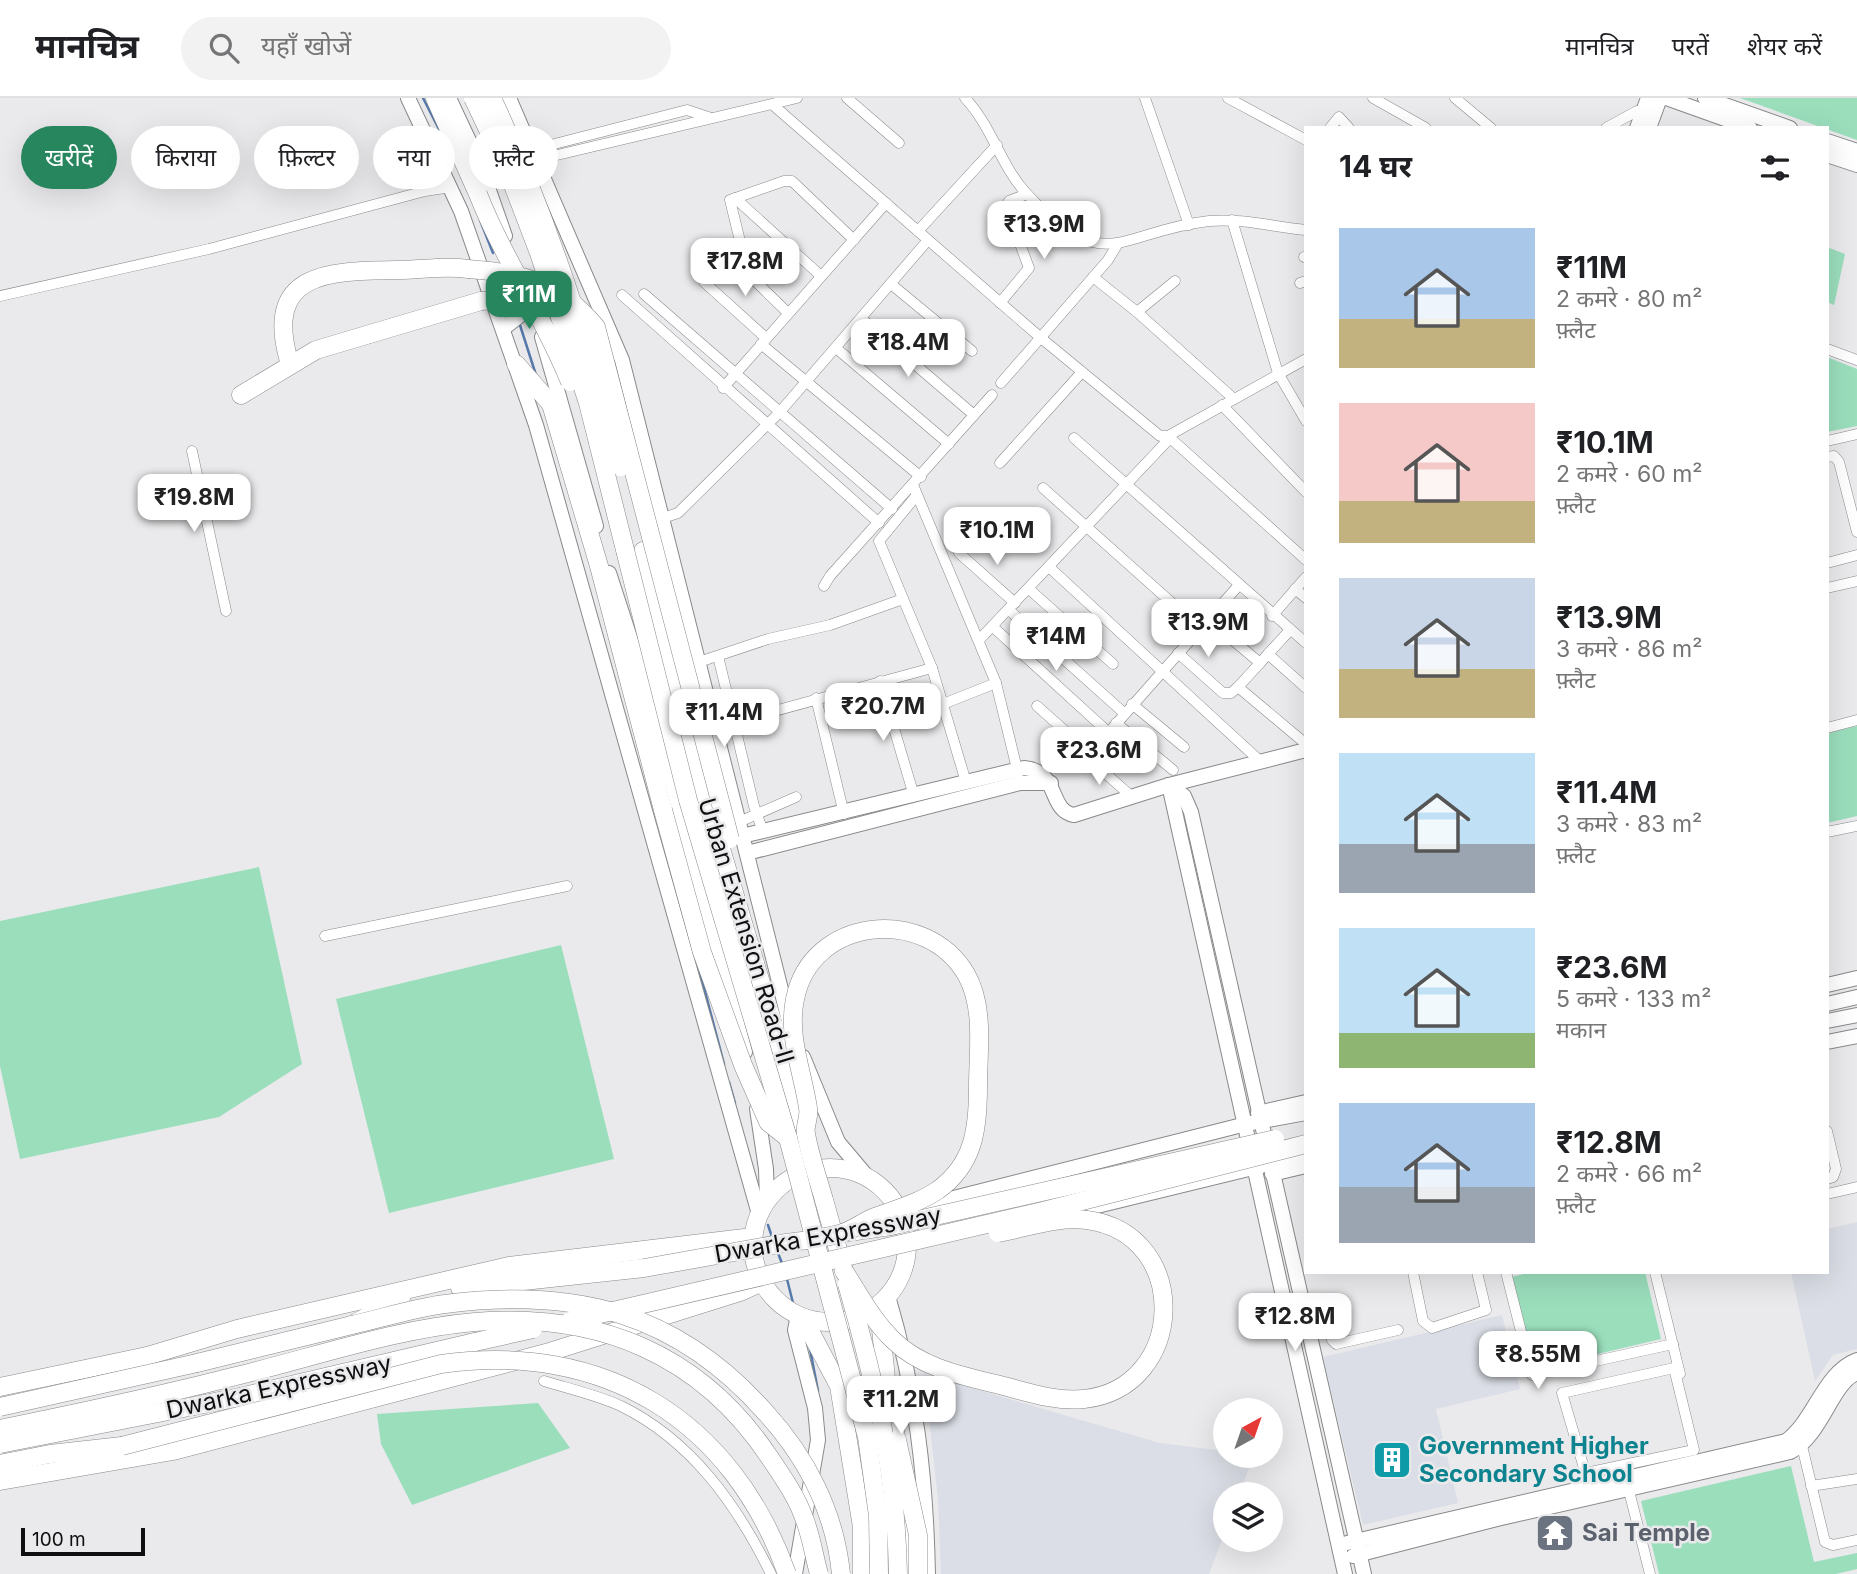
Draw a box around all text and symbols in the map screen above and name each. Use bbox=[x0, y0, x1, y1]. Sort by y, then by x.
search box bbox=[181, 17, 671, 80]
text: मानचित्र bbox=[35, 26, 139, 66]
icon: search bbox=[205, 29, 243, 67]
text: यहाँ खोजें bbox=[261, 30, 351, 61]
text: मानचित्र bbox=[1565, 32, 1634, 61]
text: परतें bbox=[1672, 32, 1709, 61]
text: शेयर करें bbox=[1747, 32, 1822, 61]
chip: खरीदें bbox=[21, 126, 117, 189]
chip: किराया bbox=[131, 126, 240, 189]
chip: फ़िल्टर bbox=[254, 126, 359, 189]
chip: नया bbox=[373, 126, 455, 189]
chip: फ़्लैट bbox=[469, 126, 558, 189]
text: 14 घर bbox=[1339, 148, 1412, 184]
icon: filters bbox=[1756, 149, 1794, 187]
pin: ₹13.9M bbox=[987, 202, 1101, 261]
text: ₹13.9M bbox=[1003, 210, 1085, 238]
pin: ₹17.8M bbox=[688, 238, 802, 298]
text: ₹17.8M bbox=[707, 247, 784, 275]
text: ₹11M bbox=[1556, 249, 1627, 285]
icon: home bbox=[1395, 256, 1479, 340]
pin: ₹11M bbox=[488, 272, 570, 331]
text: ₹11M bbox=[502, 280, 556, 308]
text: 2 कमरे · 80 m² bbox=[1556, 285, 1702, 313]
text: फ़्लैट bbox=[1556, 316, 1596, 344]
pin: ₹18.4M bbox=[851, 320, 965, 379]
text: ₹18.4M bbox=[867, 328, 949, 356]
text: ₹10.1M bbox=[1556, 424, 1654, 460]
icon: home bbox=[1395, 431, 1479, 515]
text: 2 कमरे · 60 m² bbox=[1556, 460, 1702, 488]
pin: ₹19.8M bbox=[137, 474, 251, 534]
text: ₹19.8M bbox=[154, 483, 234, 511]
text: फ़्लैट bbox=[1556, 491, 1596, 519]
pin: ₹10.1M bbox=[940, 508, 1054, 567]
text: ₹10.1M bbox=[960, 516, 1034, 544]
text: ₹13.9M bbox=[1556, 599, 1662, 635]
pin: ₹13.9M bbox=[1151, 600, 1265, 659]
icon: home bbox=[1395, 606, 1479, 690]
text: ₹13.9M bbox=[1167, 608, 1249, 636]
pin: ₹14M bbox=[1015, 614, 1097, 673]
text: ₹14M bbox=[1026, 622, 1086, 650]
text: 3 कमरे · 86 m² bbox=[1556, 635, 1702, 663]
text: फ़्लैट bbox=[1556, 666, 1596, 694]
pin: ₹20.7M bbox=[826, 684, 940, 743]
pin: ₹11.4M bbox=[667, 690, 781, 749]
text: ₹20.7M bbox=[841, 692, 925, 720]
text: ₹11.4M bbox=[685, 698, 763, 726]
pin: ₹23.6M bbox=[1042, 728, 1156, 787]
text: ₹23.6M bbox=[1056, 736, 1142, 764]
text: ₹11.4M bbox=[1556, 774, 1657, 810]
icon: home bbox=[1395, 781, 1479, 865]
street label: Urban Extension Road-II bbox=[692, 795, 801, 1067]
text: 3 कमरे · 83 m² bbox=[1556, 810, 1702, 838]
text: फ़्लैट bbox=[1556, 841, 1596, 869]
text: ₹23.6M bbox=[1556, 949, 1667, 985]
icon: home bbox=[1395, 956, 1479, 1040]
text: 5 कमरे · 133 m² bbox=[1556, 985, 1711, 1013]
text: मकान bbox=[1556, 1016, 1606, 1044]
text: ₹12.8M bbox=[1556, 1124, 1662, 1160]
icon: home bbox=[1395, 1131, 1479, 1215]
text: 2 कमरे · 66 m² bbox=[1556, 1160, 1702, 1188]
text: फ़्लैट bbox=[1556, 1191, 1596, 1219]
street label: Dwarka Expressway bbox=[712, 1200, 944, 1269]
pin: ₹12.8M bbox=[1238, 1294, 1352, 1353]
text: ₹12.8M bbox=[1255, 1302, 1335, 1330]
pin: ₹8.55M bbox=[1481, 1332, 1595, 1391]
text: ₹8.55M bbox=[1495, 1340, 1581, 1368]
street label: Dwarka Expressway bbox=[164, 1348, 394, 1425]
pin: ₹11.2M bbox=[844, 1376, 958, 1436]
text: ₹11.2M bbox=[863, 1385, 939, 1413]
north arrow bbox=[1213, 1398, 1283, 1468]
map controls bbox=[1213, 1398, 1283, 1552]
place label: Government Higher Secondary School bbox=[1419, 1431, 1649, 1488]
building icon: Government Higher Secondary School bbox=[1371, 1439, 1413, 1481]
button: layers bbox=[1213, 1482, 1283, 1552]
temple icon: Sai Temple bbox=[1534, 1512, 1576, 1554]
place label: Sai Temple bbox=[1582, 1518, 1710, 1547]
scale bar bbox=[21, 1525, 145, 1557]
text: 100 m bbox=[32, 1528, 86, 1551]

